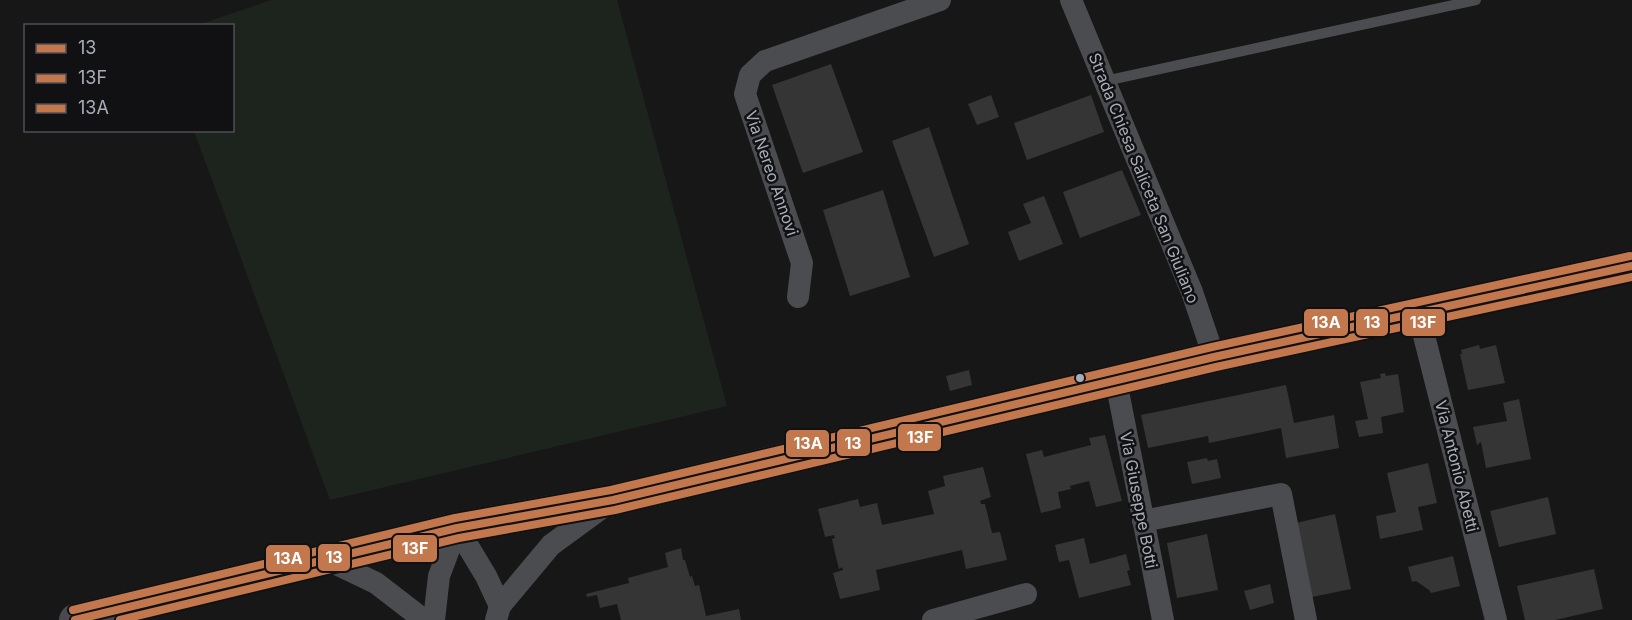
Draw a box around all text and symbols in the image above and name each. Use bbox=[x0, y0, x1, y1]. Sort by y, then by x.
legend bbox=[24, 24, 234, 132]
text: 13 bbox=[78, 37, 96, 58]
street label: Strada Chiesa Saliceta San Giuliano bbox=[1084, 50, 1204, 306]
text: 13F bbox=[78, 67, 107, 88]
text: 13A bbox=[78, 97, 109, 118]
street label: Via Nereo Annovi bbox=[741, 108, 803, 238]
line badge: 13A bbox=[1303, 308, 1349, 337]
line badge: 13 bbox=[1355, 308, 1389, 337]
line badge: 13F bbox=[1401, 308, 1446, 337]
text: 13A bbox=[1311, 312, 1341, 332]
text: 13 bbox=[1363, 312, 1381, 332]
text: 13F bbox=[1410, 312, 1436, 332]
unlabelled marker bbox=[1074, 372, 1086, 384]
street label: Via Antonio Abetti bbox=[1431, 398, 1483, 534]
line badge: 13F bbox=[897, 423, 942, 452]
text: 13F bbox=[907, 427, 933, 447]
line badge: 13 bbox=[836, 428, 871, 457]
line badge: 13A bbox=[785, 429, 830, 458]
street label: Via Giuseppe Botti bbox=[1116, 430, 1162, 570]
text: 13A bbox=[793, 433, 823, 453]
text: 13 bbox=[844, 433, 862, 453]
line badge: 13F bbox=[392, 534, 438, 563]
text: 13F bbox=[402, 538, 428, 558]
line badge: 13 bbox=[317, 543, 351, 572]
line badge: 13A bbox=[265, 544, 311, 573]
text: 13 bbox=[325, 547, 343, 567]
text: 13A bbox=[273, 548, 303, 568]

